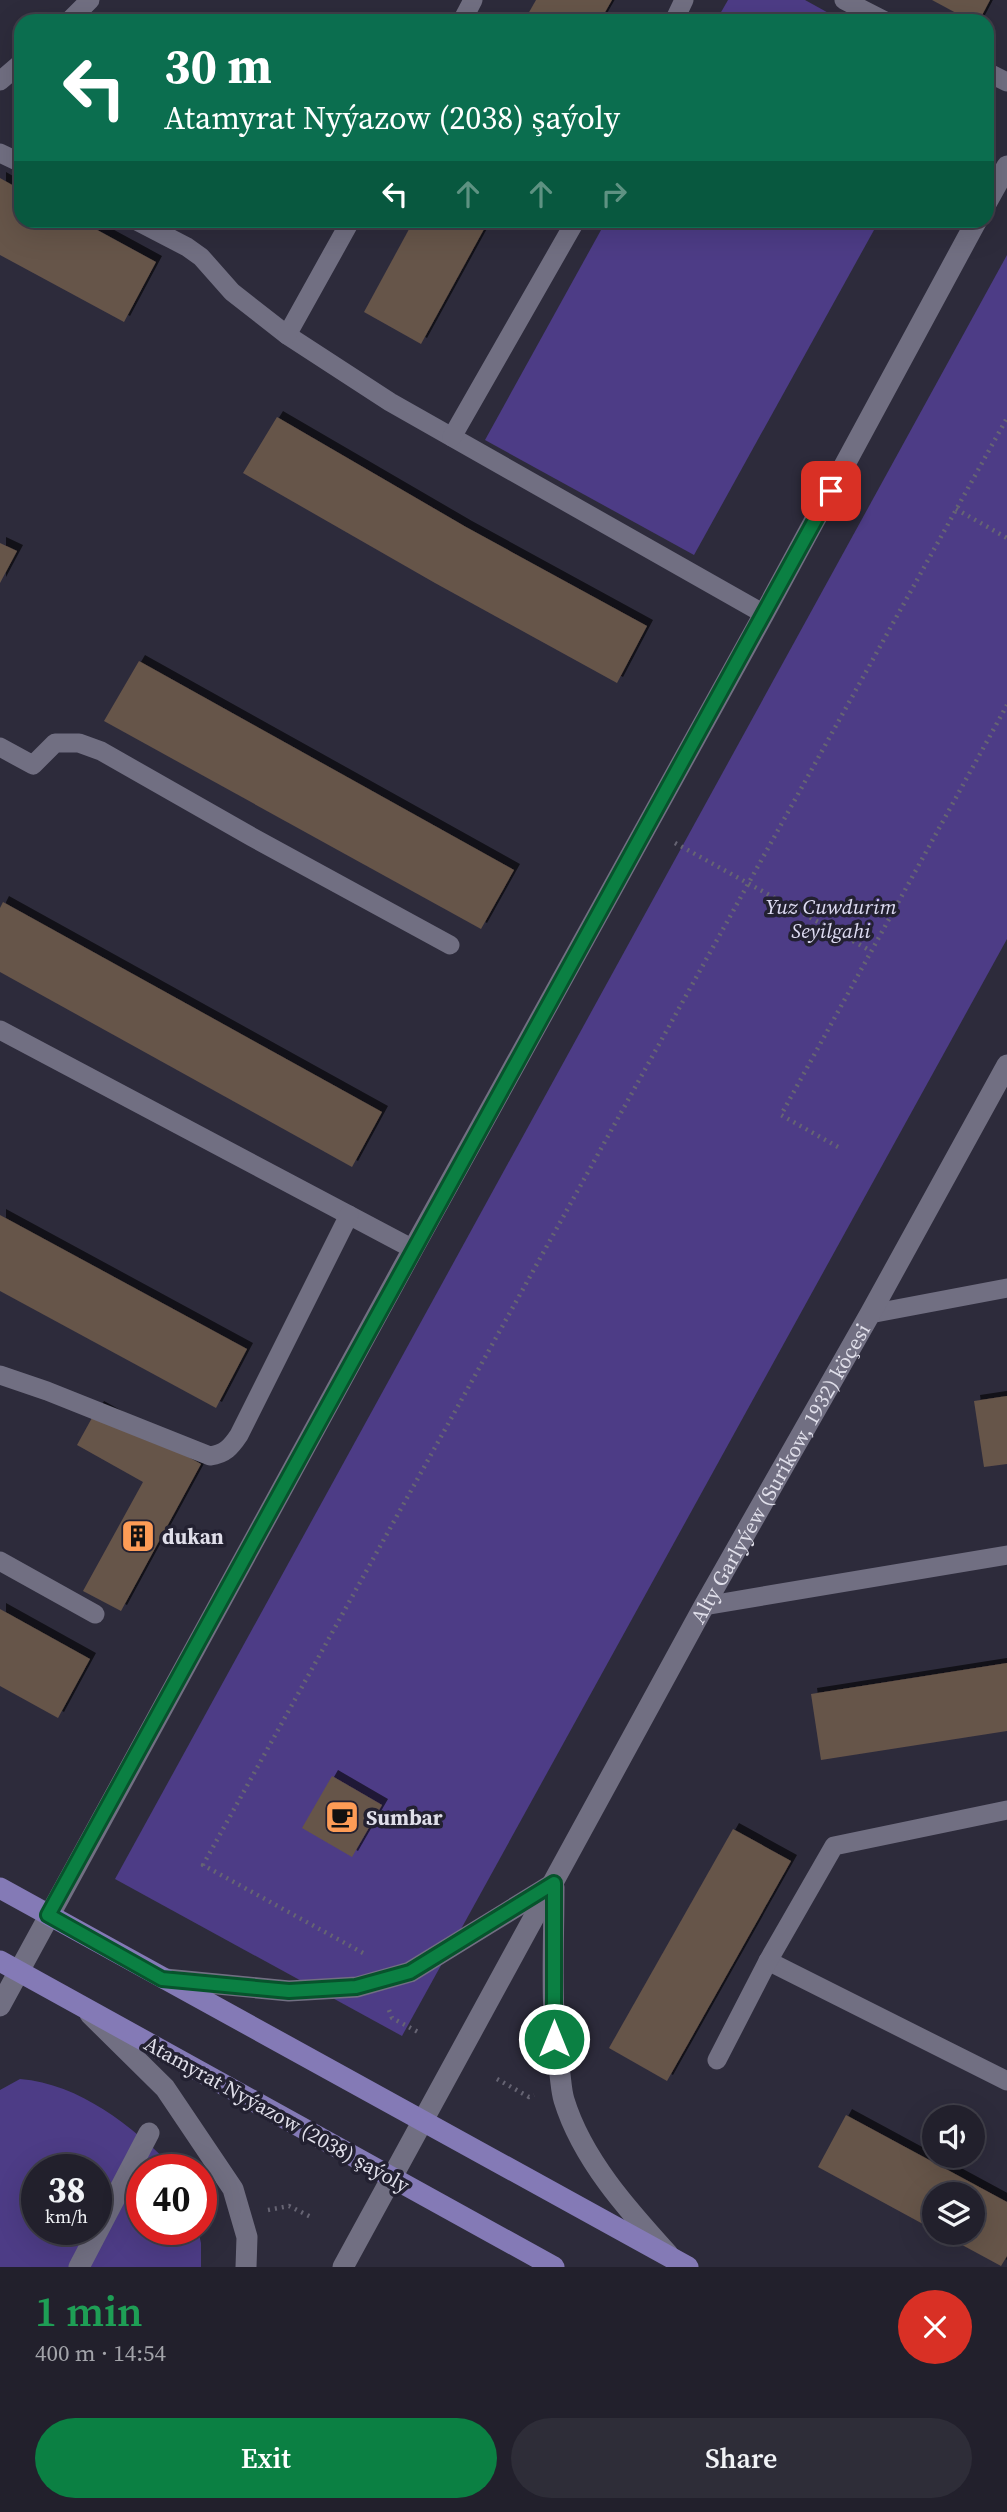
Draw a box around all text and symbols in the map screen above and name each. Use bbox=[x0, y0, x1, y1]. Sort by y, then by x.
text: 30 m bbox=[164, 32, 272, 99]
icon: left bbox=[49, 42, 140, 133]
text: Atamyrat Nyýazow (2038) şaýoly bbox=[164, 96, 620, 140]
icon: left bbox=[376, 175, 414, 213]
icon: ahead bbox=[449, 175, 487, 213]
icon: ahead bbox=[522, 175, 560, 213]
icon: right bbox=[595, 175, 633, 213]
pin bbox=[801, 461, 861, 521]
icon: arrive bbox=[812, 472, 850, 510]
park label: Yuz Cuwdurim Seyilgahi bbox=[765, 892, 897, 945]
street label: Alty Garlyýew (Surikow, 1932) köçesi bbox=[683, 1318, 876, 1628]
building icon: dukan bbox=[119, 1517, 157, 1555]
place label: dukan bbox=[162, 1522, 224, 1551]
cafe icon: Sumbar bbox=[323, 1798, 361, 1836]
place label: Sumbar bbox=[366, 1803, 443, 1832]
position arrow bbox=[517, 2002, 591, 2076]
street label: Atamyrat Nyýazow (2038) şaýoly bbox=[139, 2029, 415, 2199]
map controls bbox=[922, 2105, 985, 2245]
button: sound bbox=[922, 2105, 985, 2168]
speed limit sign: 40 bbox=[126, 2154, 217, 2245]
text: 38 bbox=[48, 2166, 85, 2214]
button: layers bbox=[922, 2182, 985, 2245]
text: km/h bbox=[45, 2204, 88, 2229]
text: 1 min bbox=[35, 2282, 143, 2340]
button: close bbox=[898, 2290, 972, 2364]
text: 400 m · 14:54 bbox=[35, 2337, 166, 2369]
button: Exit bbox=[35, 2418, 497, 2498]
button: Share bbox=[511, 2418, 972, 2498]

